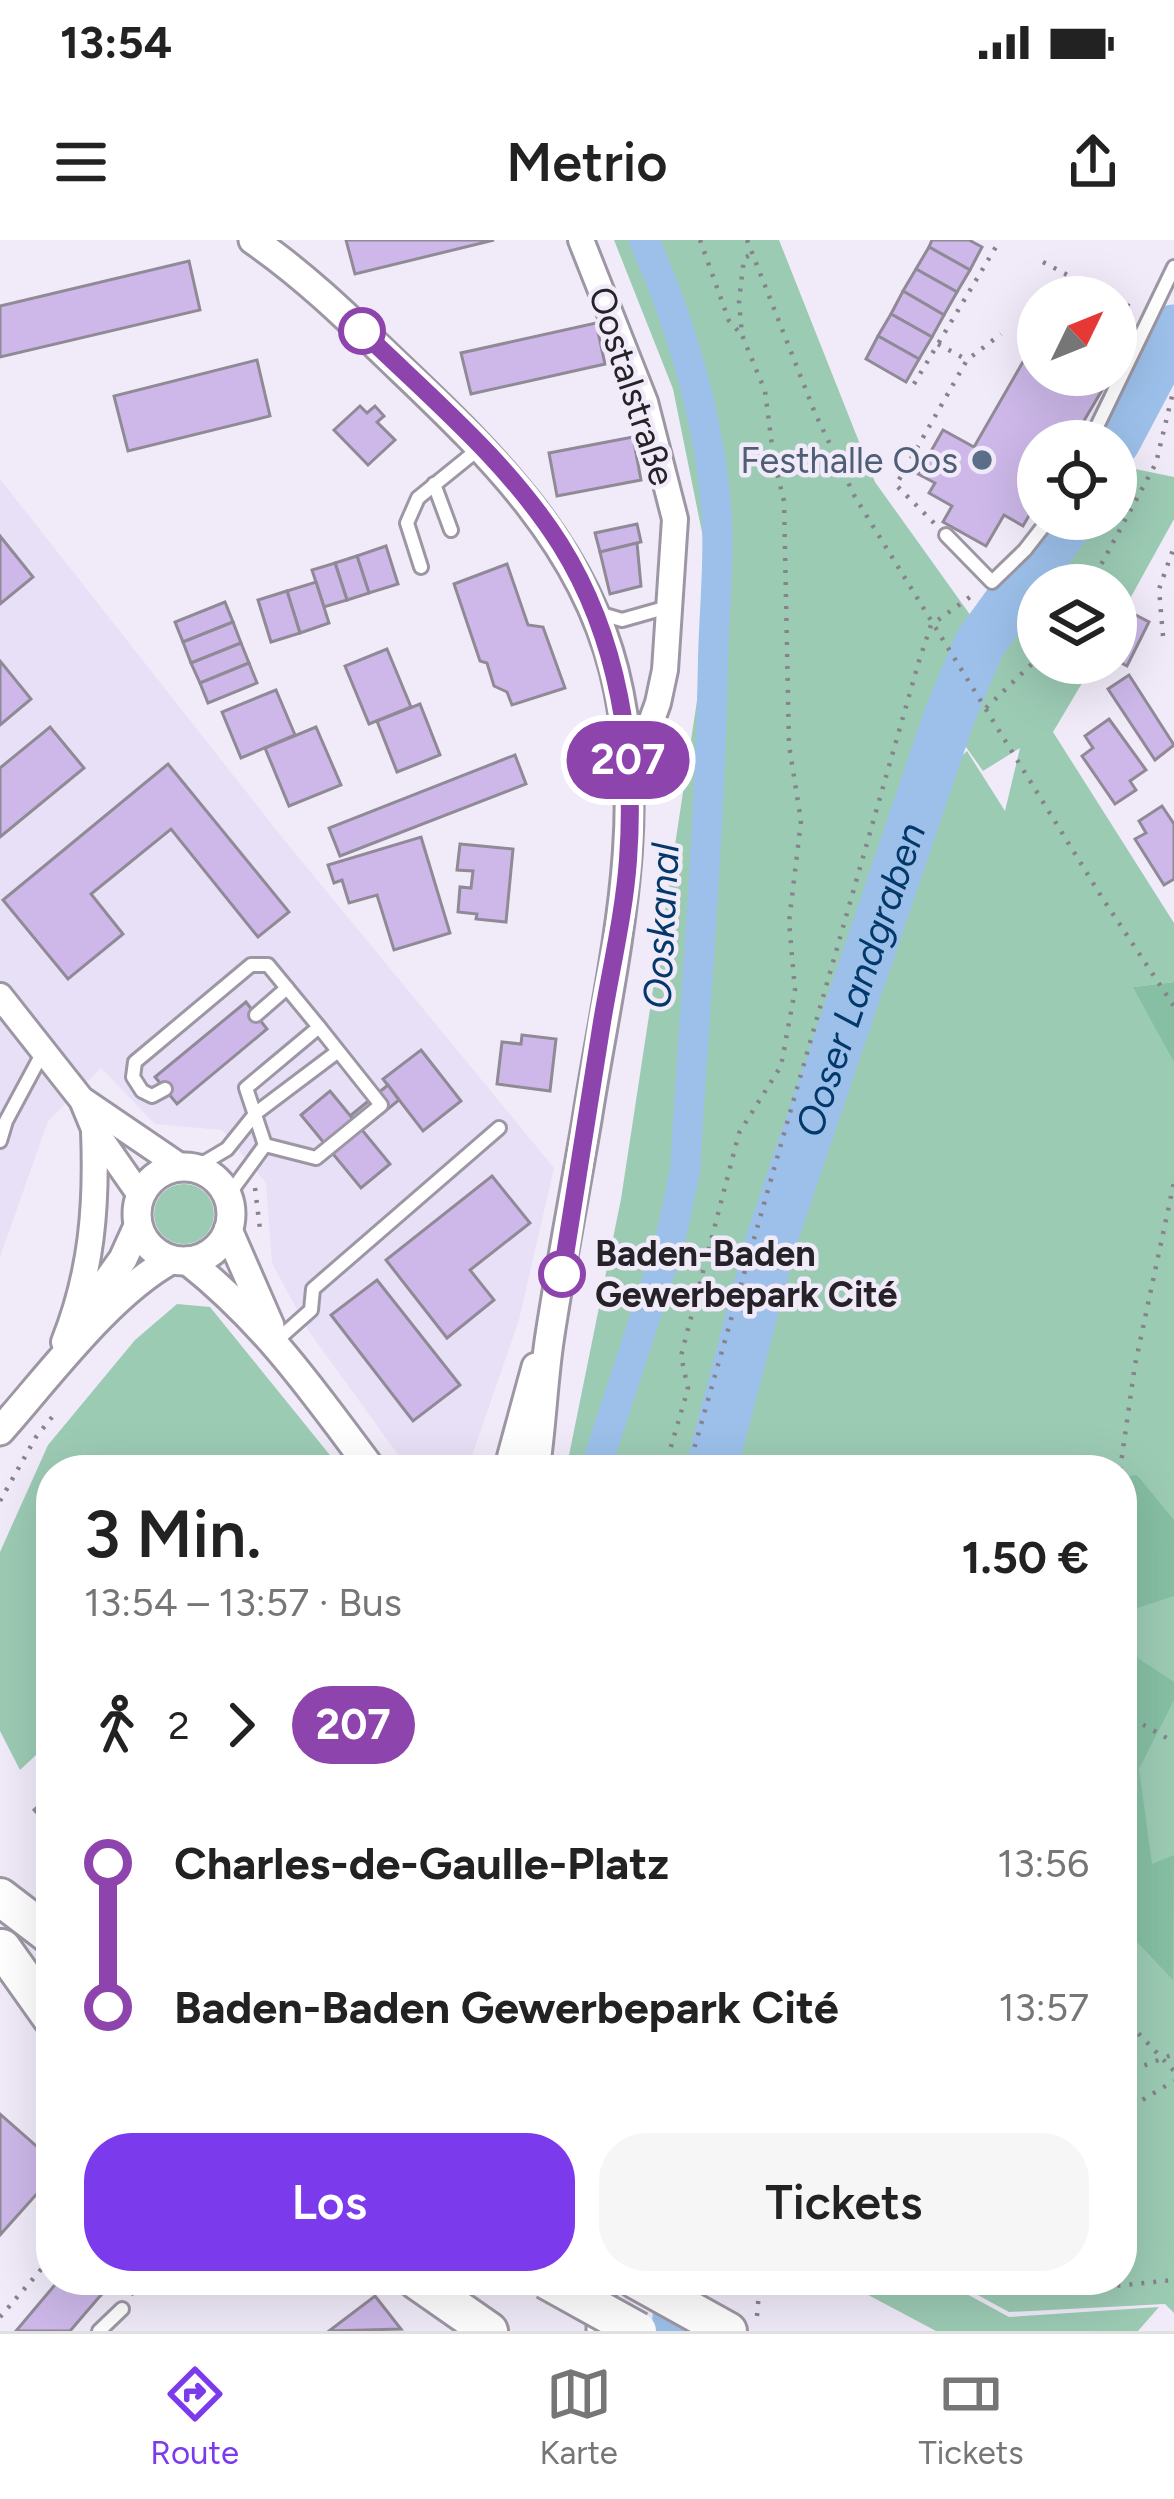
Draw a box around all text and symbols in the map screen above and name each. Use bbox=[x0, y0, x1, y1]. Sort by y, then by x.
text: 13:54 bbox=[60, 15, 172, 69]
icon: menu bbox=[48, 129, 114, 195]
icon: share bbox=[1060, 129, 1126, 195]
text: Metrio bbox=[506, 130, 668, 195]
north arrow bbox=[1017, 276, 1137, 396]
map controls bbox=[1017, 276, 1137, 684]
street label: Oostalstraße bbox=[580, 281, 684, 491]
unlabelled marker bbox=[340, 309, 384, 353]
button: locate bbox=[1017, 420, 1137, 540]
place label: Festhalle Oos bbox=[740, 439, 958, 482]
marker: Festhalle Oos bbox=[969, 447, 995, 473]
button: layers bbox=[1017, 564, 1137, 684]
line badge: 207 bbox=[559, 721, 697, 799]
text: 207 bbox=[591, 734, 665, 785]
water label: Ooser Landgraben bbox=[785, 816, 935, 1142]
water label: Ooskanal bbox=[633, 842, 689, 1010]
place label: Baden-Baden Gewerbepark Cité bbox=[595, 1232, 898, 1316]
marker: Baden-Baden Gewerbepark Cité bbox=[540, 1252, 584, 1296]
text: 3 Min. bbox=[84, 1494, 262, 1574]
text: 1.50 € bbox=[962, 1530, 1089, 1584]
text: 13:54 – 13:57 · Bus bbox=[84, 1579, 402, 1626]
icon: walk bbox=[84, 1692, 150, 1758]
icon: forward bbox=[208, 1692, 274, 1758]
text: 207 bbox=[316, 1699, 391, 1750]
text: 2 bbox=[168, 1702, 190, 1749]
text: Charles-de-Gaulle-Platz bbox=[174, 1836, 669, 1890]
text: 13:56 bbox=[997, 1840, 1089, 1887]
text: Baden-Baden Gewerbepark Cité bbox=[174, 1980, 839, 2034]
text: 13:57 bbox=[998, 1984, 1089, 2031]
button: Los bbox=[84, 2133, 575, 2271]
button: Tickets bbox=[599, 2133, 1089, 2271]
tab: Route bbox=[150, 2361, 239, 2472]
tab: Karte bbox=[540, 2361, 618, 2472]
tab: Tickets bbox=[918, 2361, 1024, 2472]

